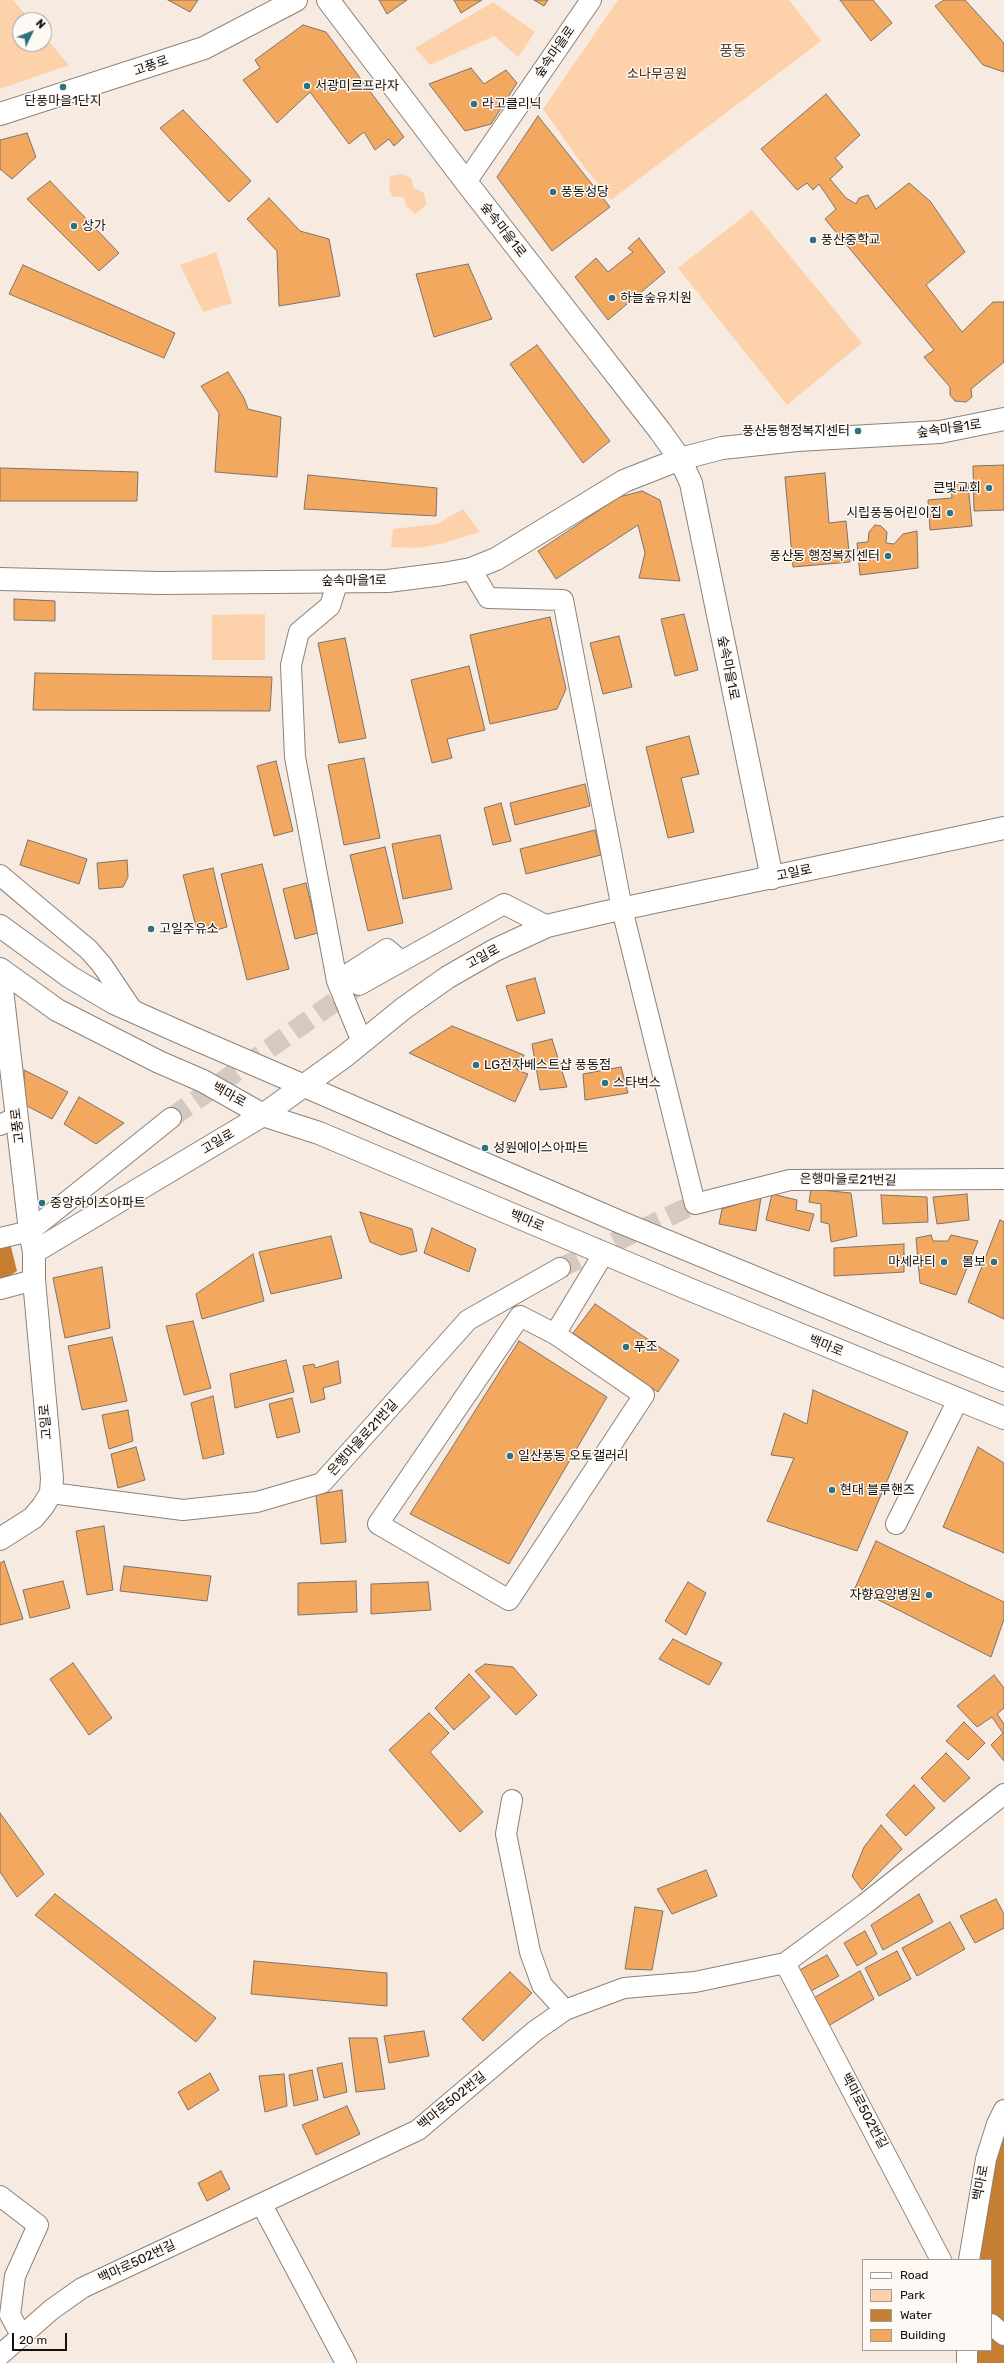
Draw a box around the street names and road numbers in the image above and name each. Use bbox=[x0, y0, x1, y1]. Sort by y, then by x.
street label: 숲속마을로 bbox=[531, 23, 579, 81]
street label: 고풍로 bbox=[131, 53, 171, 79]
street label: 숲속마을1로 bbox=[477, 199, 529, 261]
street label: 숲속마을1로 bbox=[916, 417, 982, 441]
street label: 숲속마을1로 bbox=[321, 573, 387, 589]
street label: 숲속마을1로 bbox=[714, 634, 742, 702]
street label: 고일로 bbox=[775, 862, 813, 884]
street label: 고일로 bbox=[464, 941, 502, 973]
street label: 백마로 bbox=[210, 1079, 248, 1111]
street label: 고풍로 bbox=[8, 1107, 28, 1145]
street label: 고일로 bbox=[199, 1126, 237, 1158]
street label: 은행마을로21번길 bbox=[799, 1171, 897, 1189]
street label: 백마로 bbox=[507, 1207, 547, 1235]
street label: 백마로 bbox=[806, 1332, 846, 1360]
street label: 은행마을로21번길 bbox=[325, 1397, 401, 1479]
street label: 고일로 bbox=[37, 1403, 55, 1441]
street label: 백마로502번길 bbox=[415, 2069, 489, 2133]
street label: 백마로502번길 bbox=[838, 2071, 890, 2151]
street label: 백마로 bbox=[970, 2164, 992, 2202]
street label: 백마로502번길 bbox=[96, 2237, 178, 2287]

